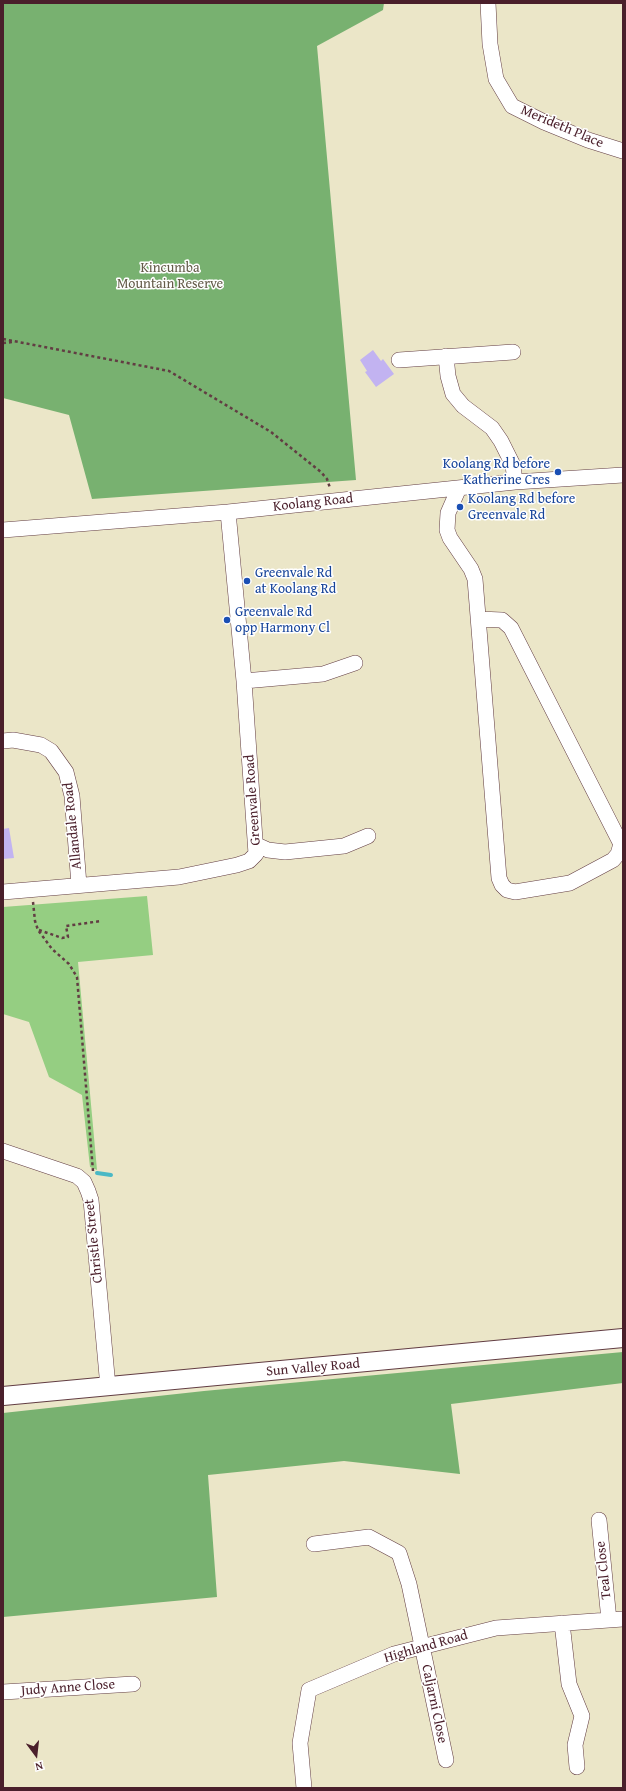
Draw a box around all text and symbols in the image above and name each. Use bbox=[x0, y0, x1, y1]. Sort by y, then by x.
street label: Merideth Place bbox=[518, 102, 606, 152]
park label: Kincumba Mountain Reserve bbox=[117, 260, 223, 292]
place label: Koolang Rd before Katherine Cres bbox=[443, 456, 550, 488]
marker: Koolang Rd before Katherine Cres bbox=[553, 467, 563, 477]
street label: Koolang Road bbox=[272, 490, 354, 516]
place label: Koolang Rd before Greenvale Rd bbox=[468, 491, 575, 524]
marker: Koolang Rd before Greenvale Rd bbox=[455, 502, 465, 512]
place label: Greenvale Rd at Koolang Rd bbox=[255, 565, 336, 598]
marker: Greenvale Rd at Koolang Rd bbox=[242, 576, 252, 586]
place label: Greenvale Rd opp Harmony Cl bbox=[235, 604, 330, 636]
marker: Greenvale Rd opp Harmony Cl bbox=[222, 615, 232, 625]
street label: Greenvale Road bbox=[241, 754, 265, 846]
street label: Allandale Road bbox=[60, 781, 86, 871]
street label: Christle Street bbox=[81, 1198, 107, 1284]
street label: Sun Valley Road bbox=[265, 1356, 361, 1380]
street label: Teal Close bbox=[593, 1540, 615, 1600]
street label: Highland Road bbox=[382, 1627, 470, 1667]
street label: Caljarni Close bbox=[417, 1663, 451, 1745]
street label: Judy Anne Close bbox=[20, 1676, 116, 1700]
north arrow bbox=[16, 1735, 56, 1775]
text: N bbox=[33, 1758, 45, 1775]

